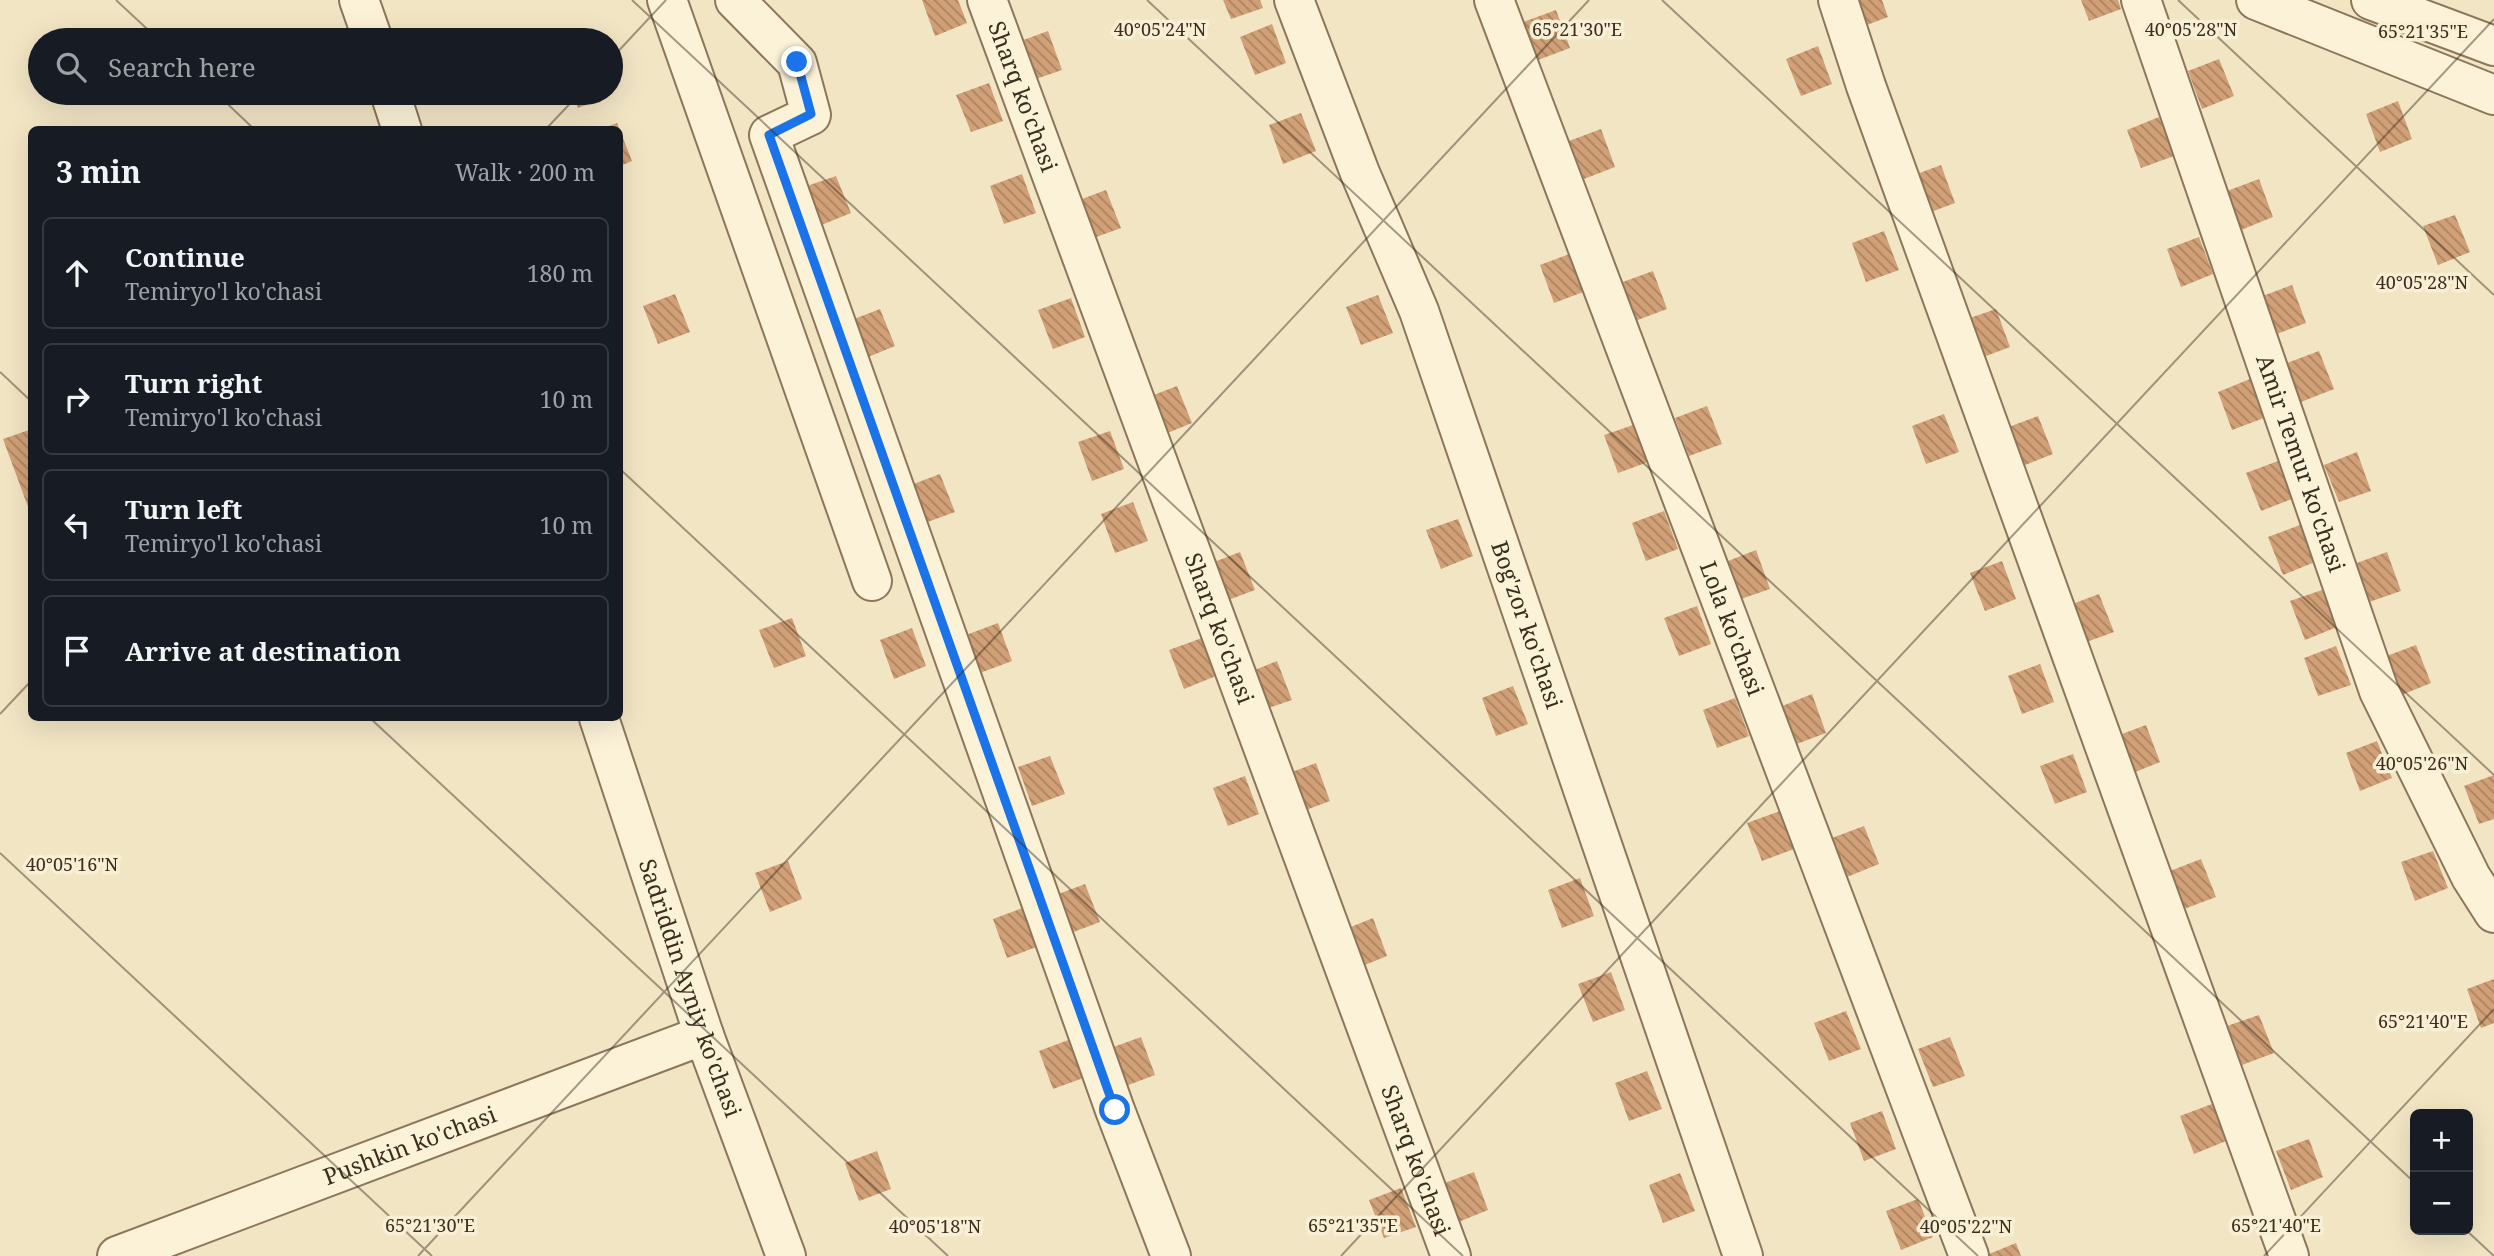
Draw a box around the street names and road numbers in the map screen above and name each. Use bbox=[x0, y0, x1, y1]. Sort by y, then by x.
street label: Sharq ko'chasi bbox=[981, 16, 1066, 177]
street label: Amir Temur ko'chasi bbox=[2249, 350, 2354, 577]
street label: Bog'zor ko'chasi bbox=[1484, 536, 1571, 713]
street label: Sharq ko'chasi bbox=[1178, 548, 1263, 709]
street label: Lola ko'chasi bbox=[1693, 556, 1773, 700]
street label: Sadriddin Ayniy ko'chasi bbox=[632, 855, 750, 1122]
street label: Sharq ko'chasi bbox=[1374, 1080, 1459, 1241]
street label: Pushkin ko'chasi bbox=[318, 1097, 501, 1192]

